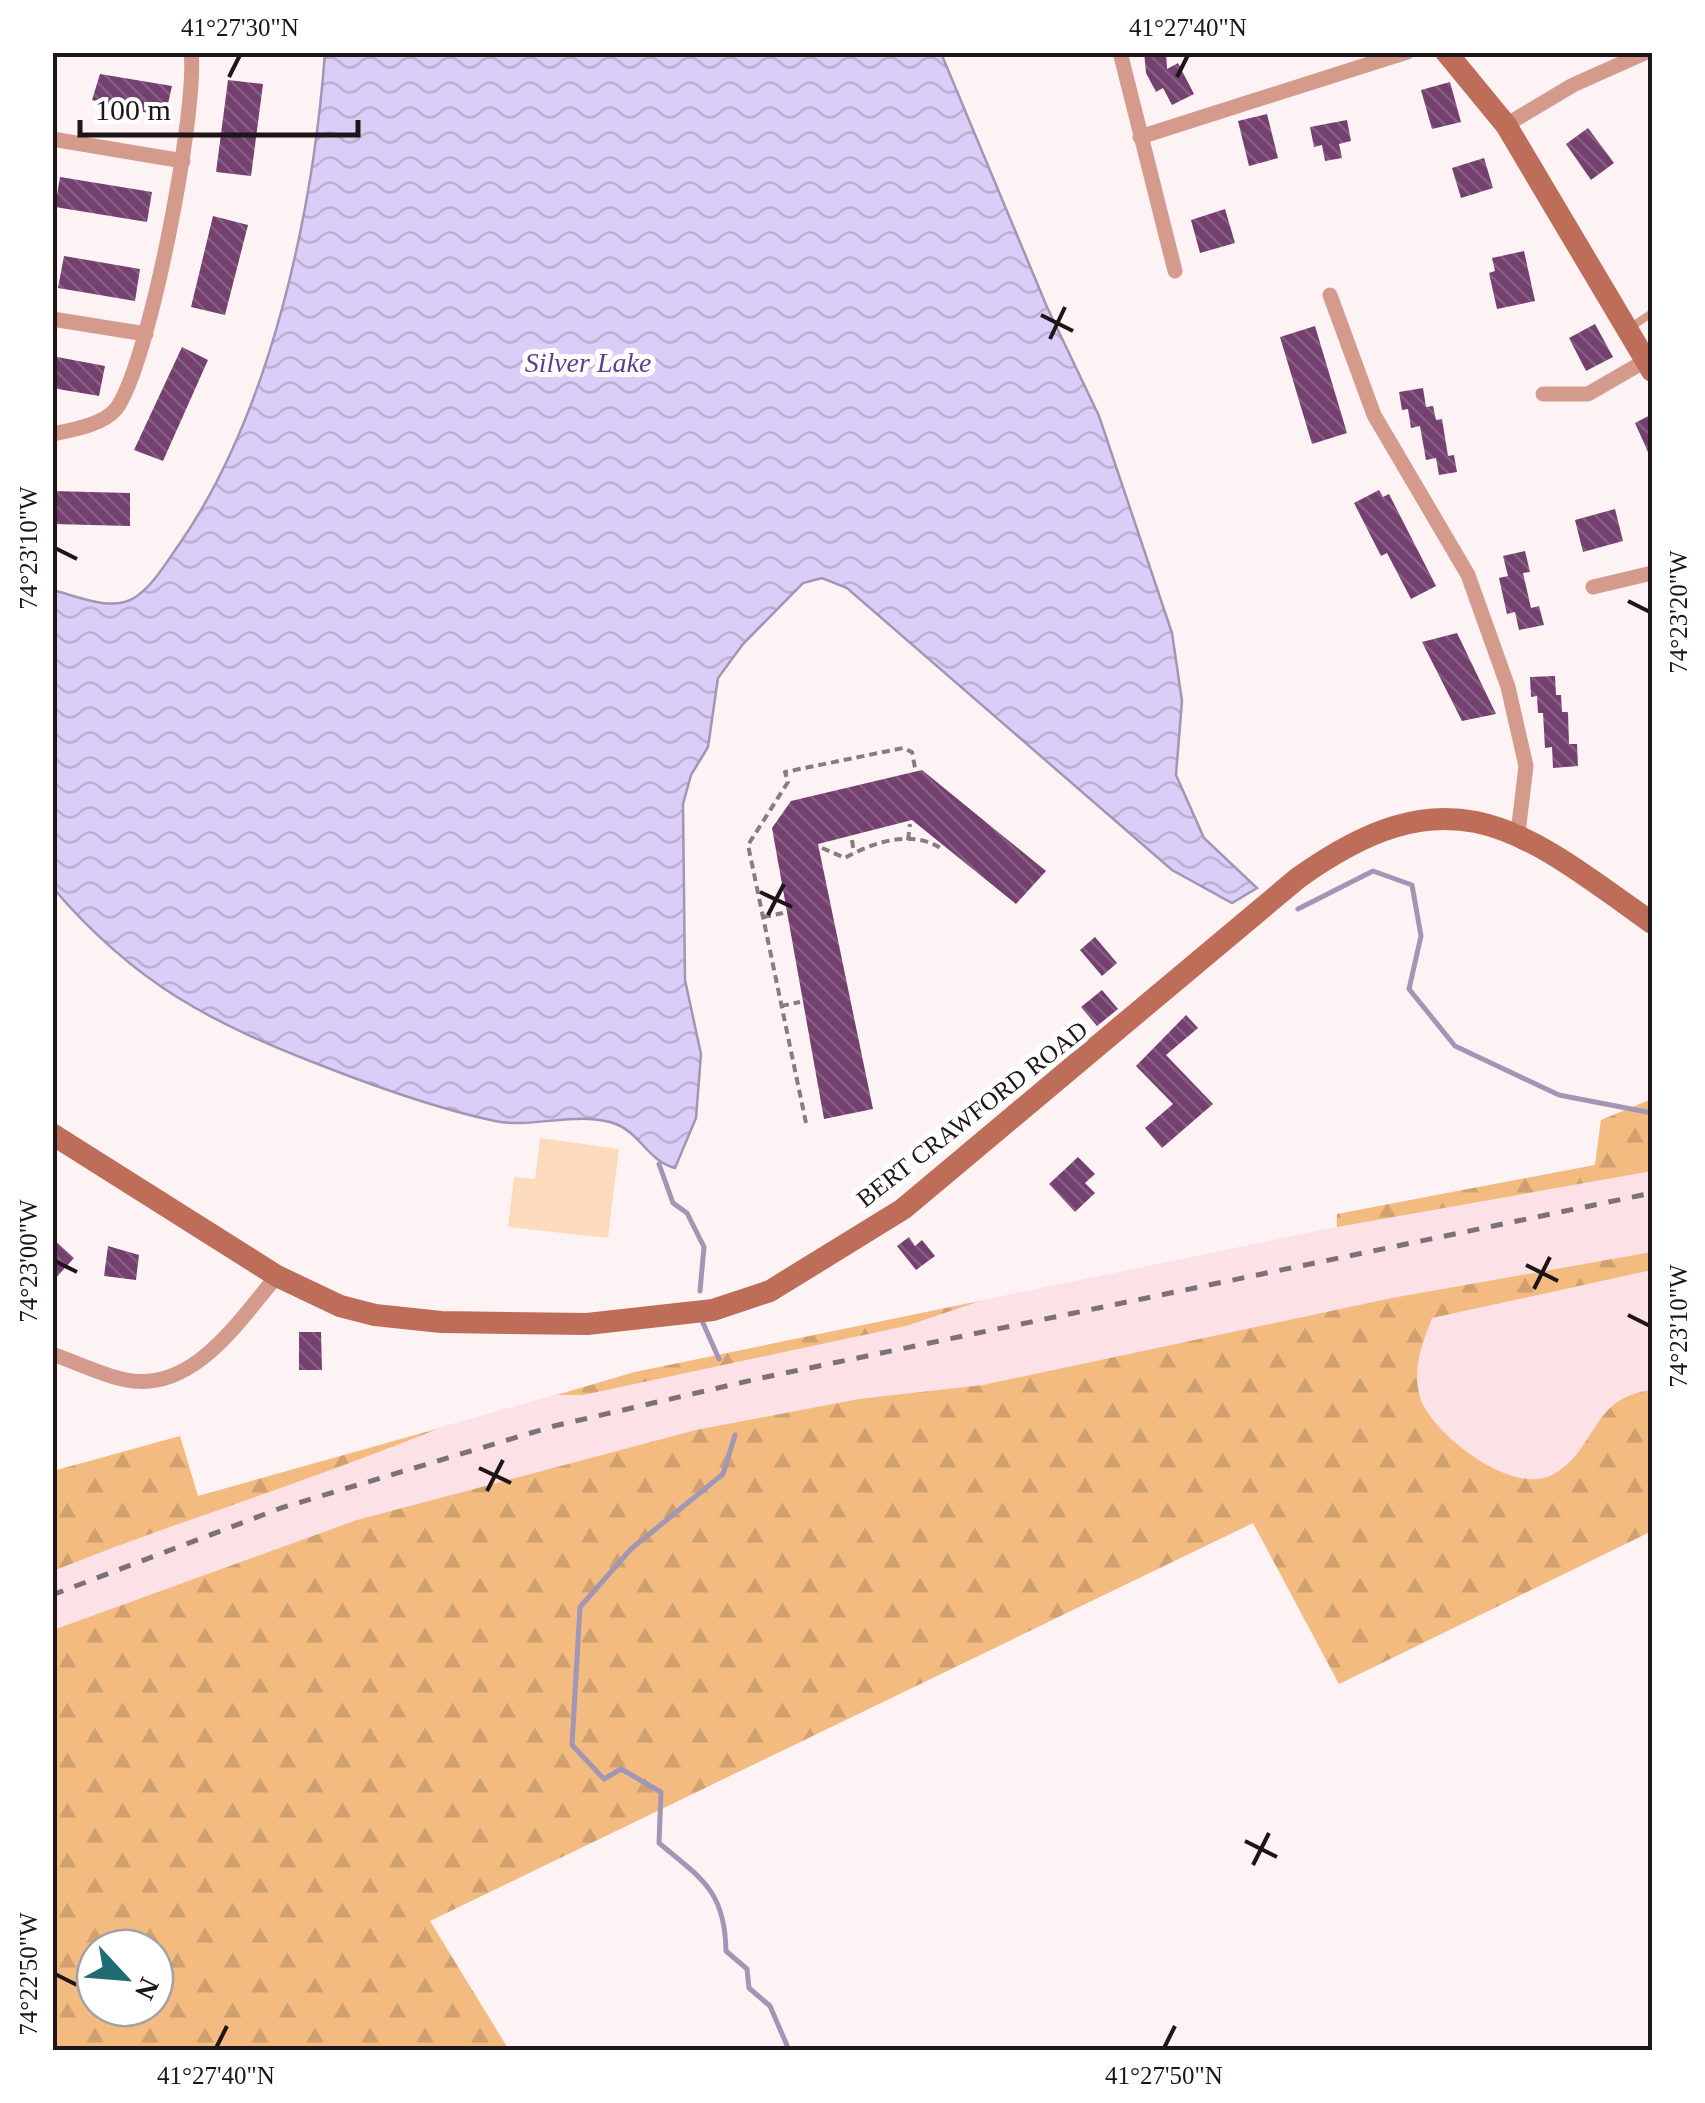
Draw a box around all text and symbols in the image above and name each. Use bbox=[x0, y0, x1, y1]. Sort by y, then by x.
text: 41°27'30"N bbox=[181, 14, 299, 41]
text: 41°27'40"N bbox=[1129, 14, 1247, 41]
scale bar bbox=[80, 75, 358, 137]
text: 100 m bbox=[95, 93, 171, 126]
water label: Silver Lake bbox=[525, 347, 651, 378]
text: 74°23'10"W bbox=[15, 486, 42, 610]
text: 74°23'20"W bbox=[1665, 550, 1692, 674]
street label: BERT CRAWFORD ROAD bbox=[851, 1016, 1093, 1212]
text: 74°23'00"W bbox=[15, 1199, 42, 1323]
text: 74°23'10"W bbox=[1665, 1264, 1692, 1388]
text: 74°22'50"W bbox=[15, 1912, 42, 2036]
north arrow bbox=[75, 1928, 175, 2028]
text: N bbox=[129, 1973, 165, 2005]
text: 41°27'40"N bbox=[157, 2062, 275, 2089]
text: 41°27'50"N bbox=[1105, 2062, 1223, 2089]

